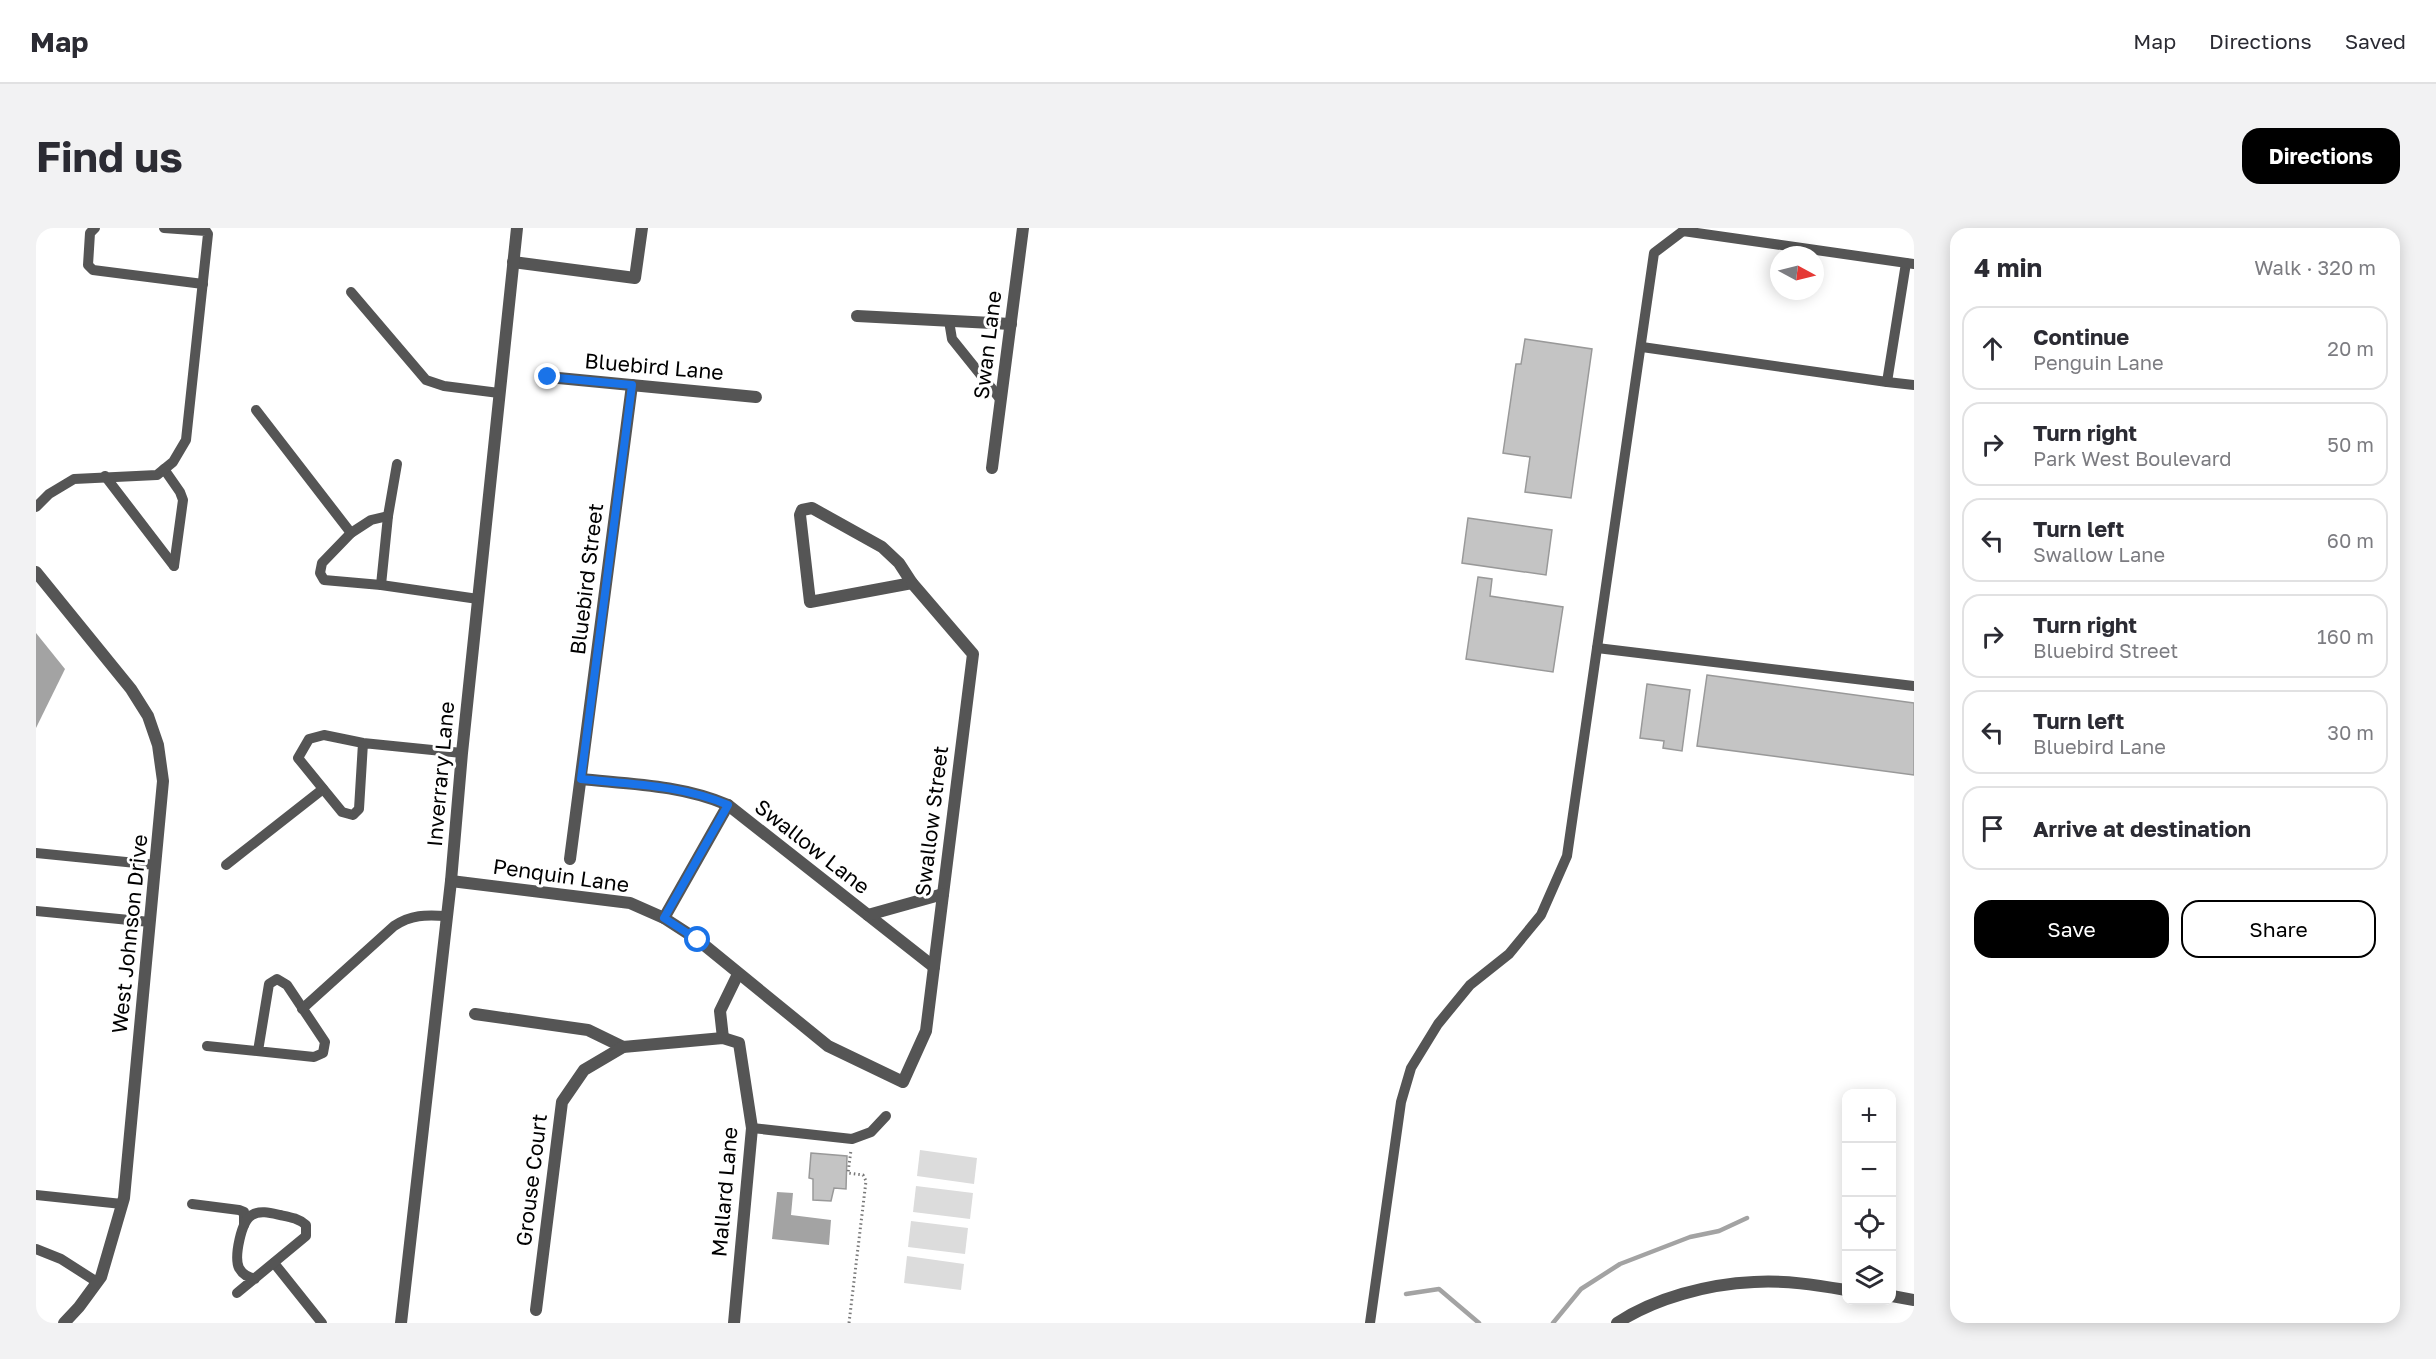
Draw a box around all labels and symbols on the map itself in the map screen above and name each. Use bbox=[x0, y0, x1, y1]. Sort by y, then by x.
north arrow bbox=[1770, 246, 1824, 300]
street label: Swan Lane bbox=[967, 289, 1007, 401]
street label: Bluebird Lane bbox=[583, 347, 725, 385]
route end bbox=[534, 363, 560, 389]
street label: Bluebird Street bbox=[564, 502, 608, 656]
street label: Inverrary Lane bbox=[421, 700, 459, 848]
street label: Swallow Street bbox=[909, 744, 953, 898]
street label: Swallow Lane bbox=[750, 793, 875, 899]
street label: West Johnson Drive bbox=[106, 833, 152, 1035]
street label: Penquin Lane bbox=[491, 853, 631, 897]
route start bbox=[684, 926, 710, 952]
street label: Grouse Court bbox=[510, 1112, 552, 1248]
street label: Mallard Lane bbox=[705, 1126, 743, 1258]

